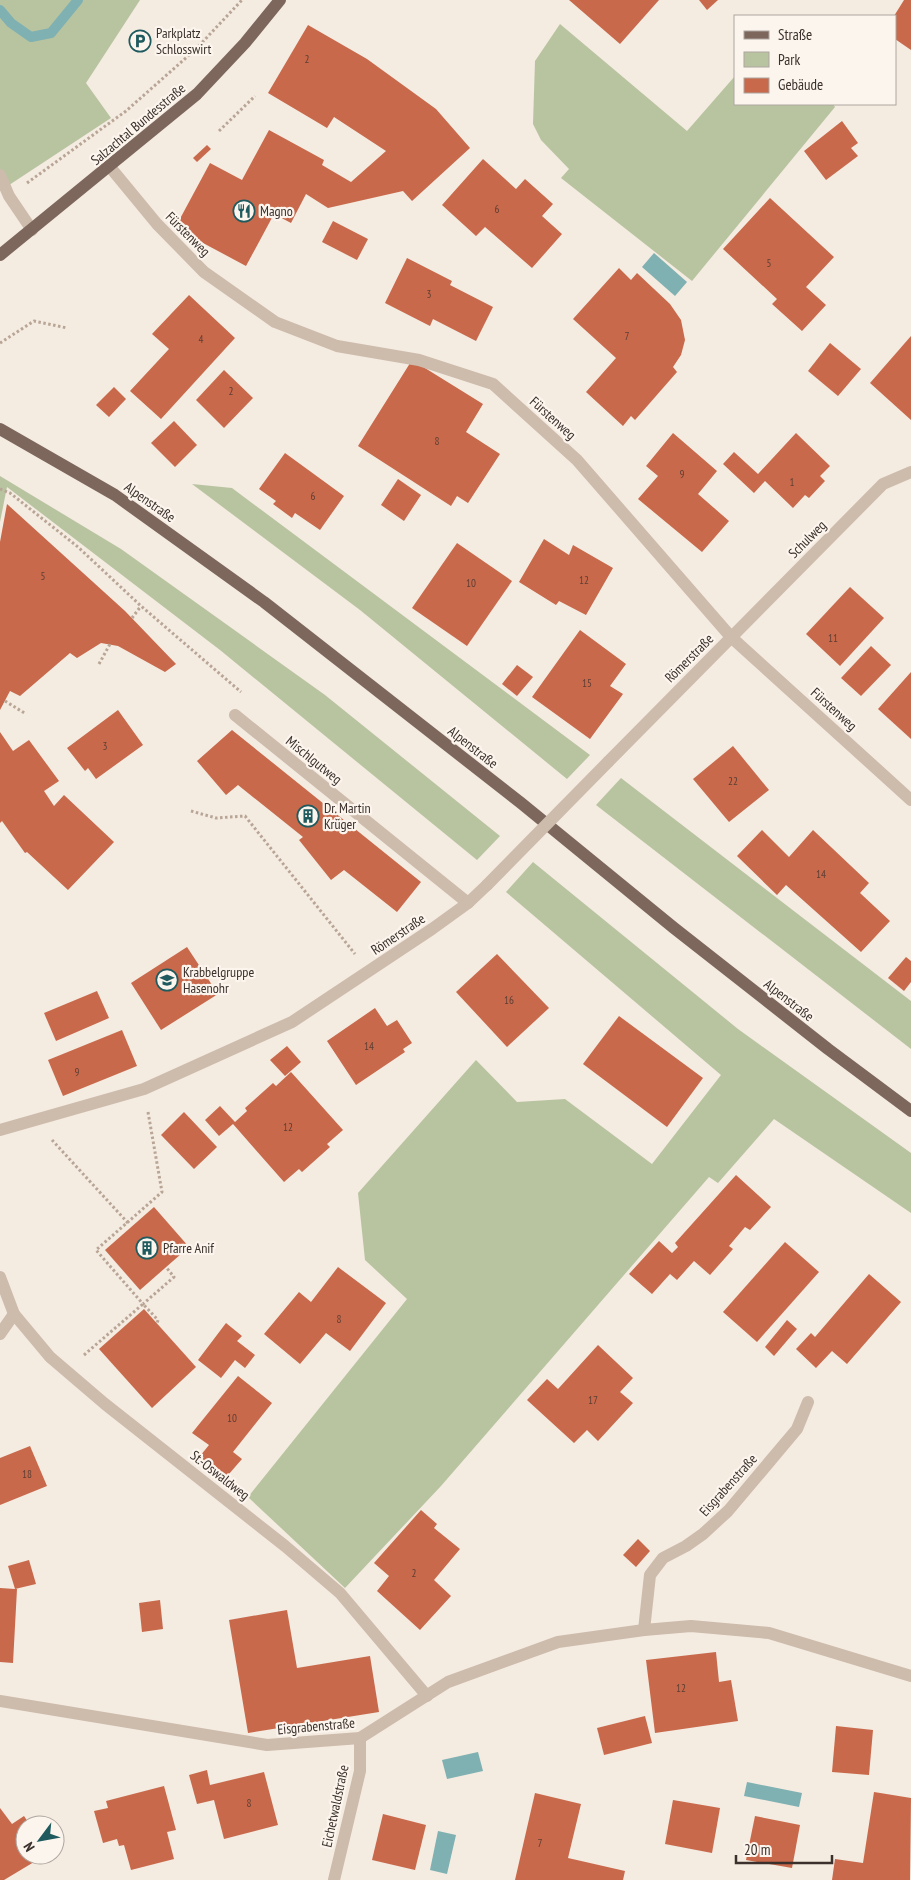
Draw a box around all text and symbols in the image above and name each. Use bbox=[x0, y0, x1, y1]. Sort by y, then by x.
legend bbox=[734, 15, 896, 105]
place label: Parkplatz Schlosswirt bbox=[156, 24, 211, 58]
text: Straße bbox=[778, 25, 812, 44]
parking icon: Parkplatz Schlosswirt bbox=[128, 29, 152, 53]
text: Park bbox=[778, 50, 800, 69]
house number: 2 bbox=[305, 52, 310, 66]
text: Gebäude bbox=[778, 75, 823, 94]
street label: Salzachtal Bundesstraße bbox=[87, 79, 189, 169]
restaurant icon: Magno bbox=[232, 199, 256, 223]
place label: Magno bbox=[260, 202, 293, 220]
house number: 6 bbox=[495, 202, 500, 216]
street label: Fürstenweg bbox=[162, 208, 214, 260]
house number: 5 bbox=[767, 256, 772, 270]
house number: 3 bbox=[427, 287, 432, 301]
house number: 7 bbox=[625, 329, 630, 343]
house number: 4 bbox=[199, 332, 204, 346]
house number: 2 bbox=[229, 384, 234, 398]
street label: Fürstenweg bbox=[526, 393, 580, 443]
house number: 8 bbox=[435, 434, 440, 448]
house number: 9 bbox=[680, 467, 685, 481]
house number: 1 bbox=[790, 475, 795, 489]
street label: Alpenstraße bbox=[121, 478, 179, 526]
house number: 6 bbox=[311, 489, 316, 503]
street label: Schulweg bbox=[784, 516, 830, 562]
house number: 5 bbox=[41, 569, 46, 583]
house number: 12 bbox=[579, 573, 589, 587]
house number: 10 bbox=[466, 576, 476, 590]
street label: Römerstraße bbox=[661, 630, 717, 686]
house number: 11 bbox=[828, 631, 838, 645]
house number: 15 bbox=[582, 676, 592, 690]
street label: Fürstenweg bbox=[807, 684, 861, 734]
street label: Alpenstraße bbox=[444, 722, 502, 772]
street label: Mischlgutweg bbox=[282, 732, 346, 788]
house number: 3 bbox=[103, 739, 108, 753]
house number: 22 bbox=[728, 774, 738, 788]
place label: Dr. Martin Krüger bbox=[324, 799, 371, 833]
building icon: Dr. Martin Krüger bbox=[296, 804, 320, 828]
house number: 14 bbox=[816, 867, 826, 881]
street label: Römerstraße bbox=[367, 909, 429, 959]
place label: Krabbelgruppe Hasenohr bbox=[183, 963, 254, 997]
school or university icon: Krabbelgruppe Hasenohr bbox=[155, 968, 179, 992]
street label: Alpenstraße bbox=[760, 975, 818, 1025]
house number: 16 bbox=[504, 993, 514, 1007]
house number: 14 bbox=[364, 1039, 374, 1053]
house number: 9 bbox=[75, 1065, 80, 1079]
house number: 12 bbox=[283, 1120, 293, 1134]
building icon: Pfarre Anif bbox=[135, 1236, 159, 1260]
place label: Pfarre Anif bbox=[163, 1239, 214, 1257]
house number: 8 bbox=[337, 1312, 342, 1326]
house number: 17 bbox=[588, 1393, 598, 1407]
house number: 10 bbox=[227, 1411, 237, 1425]
street label: St.-Oswaldweg bbox=[187, 1446, 253, 1504]
street label: Eisgrabenstraße bbox=[695, 1450, 761, 1520]
house number: 18 bbox=[22, 1467, 32, 1481]
house number: 2 bbox=[412, 1566, 417, 1580]
house number: 12 bbox=[676, 1681, 686, 1695]
street label: Eisgrabenstraße bbox=[276, 1714, 356, 1738]
street label: Eichetwaldstraße bbox=[318, 1763, 353, 1849]
house number: 8 bbox=[247, 1796, 252, 1810]
north arrow bbox=[15, 1815, 65, 1865]
scale bar bbox=[736, 1832, 832, 1864]
house number: 7 bbox=[538, 1836, 543, 1850]
text: N bbox=[19, 1839, 39, 1855]
text: 20 m bbox=[744, 1840, 770, 1859]

